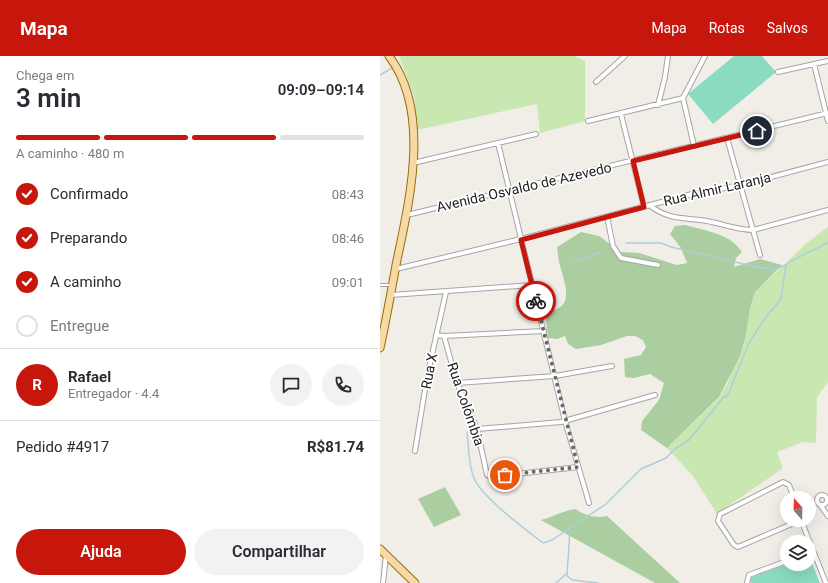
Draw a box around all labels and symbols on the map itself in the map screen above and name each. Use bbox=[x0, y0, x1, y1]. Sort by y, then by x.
pin bbox=[740, 114, 774, 148]
street label: Avenida Osvaldo de Azevedo bbox=[435, 159, 613, 215]
street label: Rua Almir Laranja bbox=[662, 169, 772, 209]
courier bbox=[516, 281, 556, 321]
street label: Rua X bbox=[418, 351, 440, 390]
street label: Rua Colômbia bbox=[444, 360, 488, 448]
pin bbox=[488, 458, 522, 492]
north arrow bbox=[780, 491, 816, 527]

